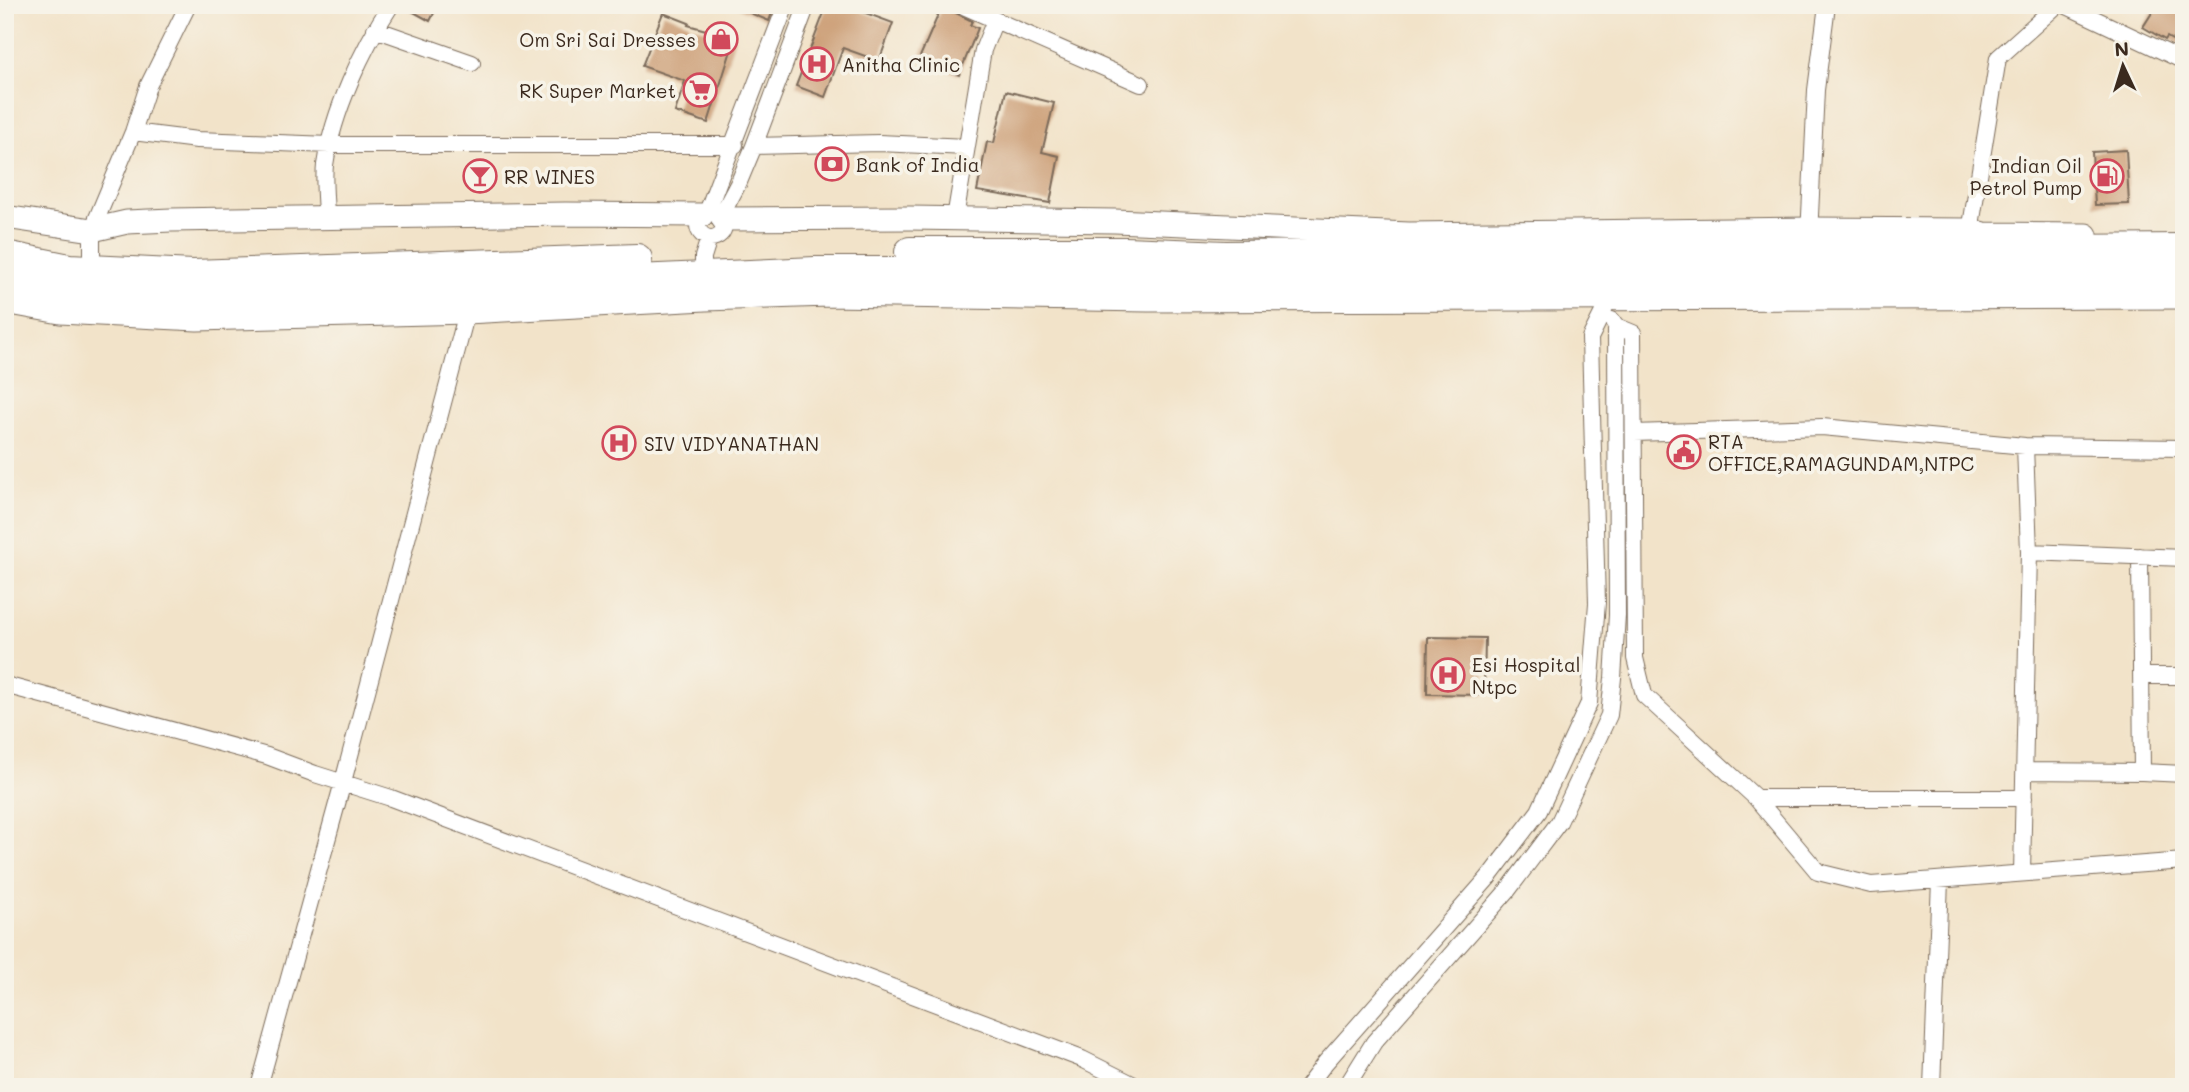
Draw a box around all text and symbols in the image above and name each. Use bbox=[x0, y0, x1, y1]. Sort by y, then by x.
shop icon: Om Sri Sai Dresses bbox=[702, 20, 740, 58]
place label: Om Sri Sai Dresses bbox=[519, 27, 696, 52]
north arrow bbox=[2088, 32, 2158, 102]
text: N bbox=[2114, 36, 2130, 62]
hospital icon: Anitha Clinic bbox=[798, 45, 836, 83]
place label: Anitha Clinic bbox=[842, 52, 960, 77]
supermarket icon: RK Super Market bbox=[681, 71, 719, 109]
place label: RK Super Market bbox=[519, 78, 676, 103]
bank icon: Bank of India bbox=[813, 145, 851, 183]
place label: Bank of India bbox=[856, 152, 980, 177]
place label: Indian Oil Petrol Pump bbox=[1970, 153, 2082, 200]
bar icon: RR WINES bbox=[461, 157, 499, 195]
fuel station icon: Indian Oil Petrol Pump bbox=[2088, 157, 2126, 195]
place label: RR WINES bbox=[504, 164, 595, 189]
hospital icon: SIV VIDYANATHAN bbox=[600, 424, 638, 462]
place label: RTA OFFICE,RAMAGUNDAM,NTPC bbox=[1708, 429, 1974, 476]
place label: SIV VIDYANATHAN bbox=[644, 431, 819, 456]
public building icon: RTA OFFICE,RAMAGUNDAM,NTPC bbox=[1665, 433, 1703, 471]
place label: Esi Hospital Ntpc bbox=[1472, 652, 1581, 699]
hospital icon: Esi Hospital Ntpc bbox=[1429, 656, 1467, 694]

